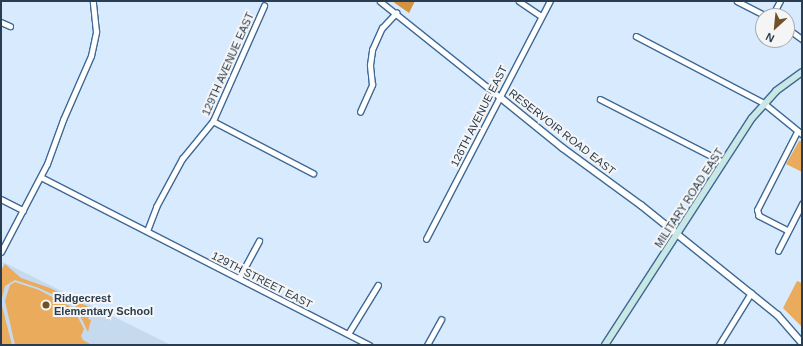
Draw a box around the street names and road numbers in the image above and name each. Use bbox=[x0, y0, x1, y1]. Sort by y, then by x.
street label: 129TH AVENUE EAST bbox=[199, 10, 257, 118]
street label: 126TH AVENUE EAST bbox=[448, 63, 510, 169]
street label: RESERVOIR ROAD EAST bbox=[506, 86, 618, 178]
street label: MILITARY ROAD EAST bbox=[652, 146, 726, 250]
street label: 129TH STREET EAST bbox=[209, 249, 315, 311]

